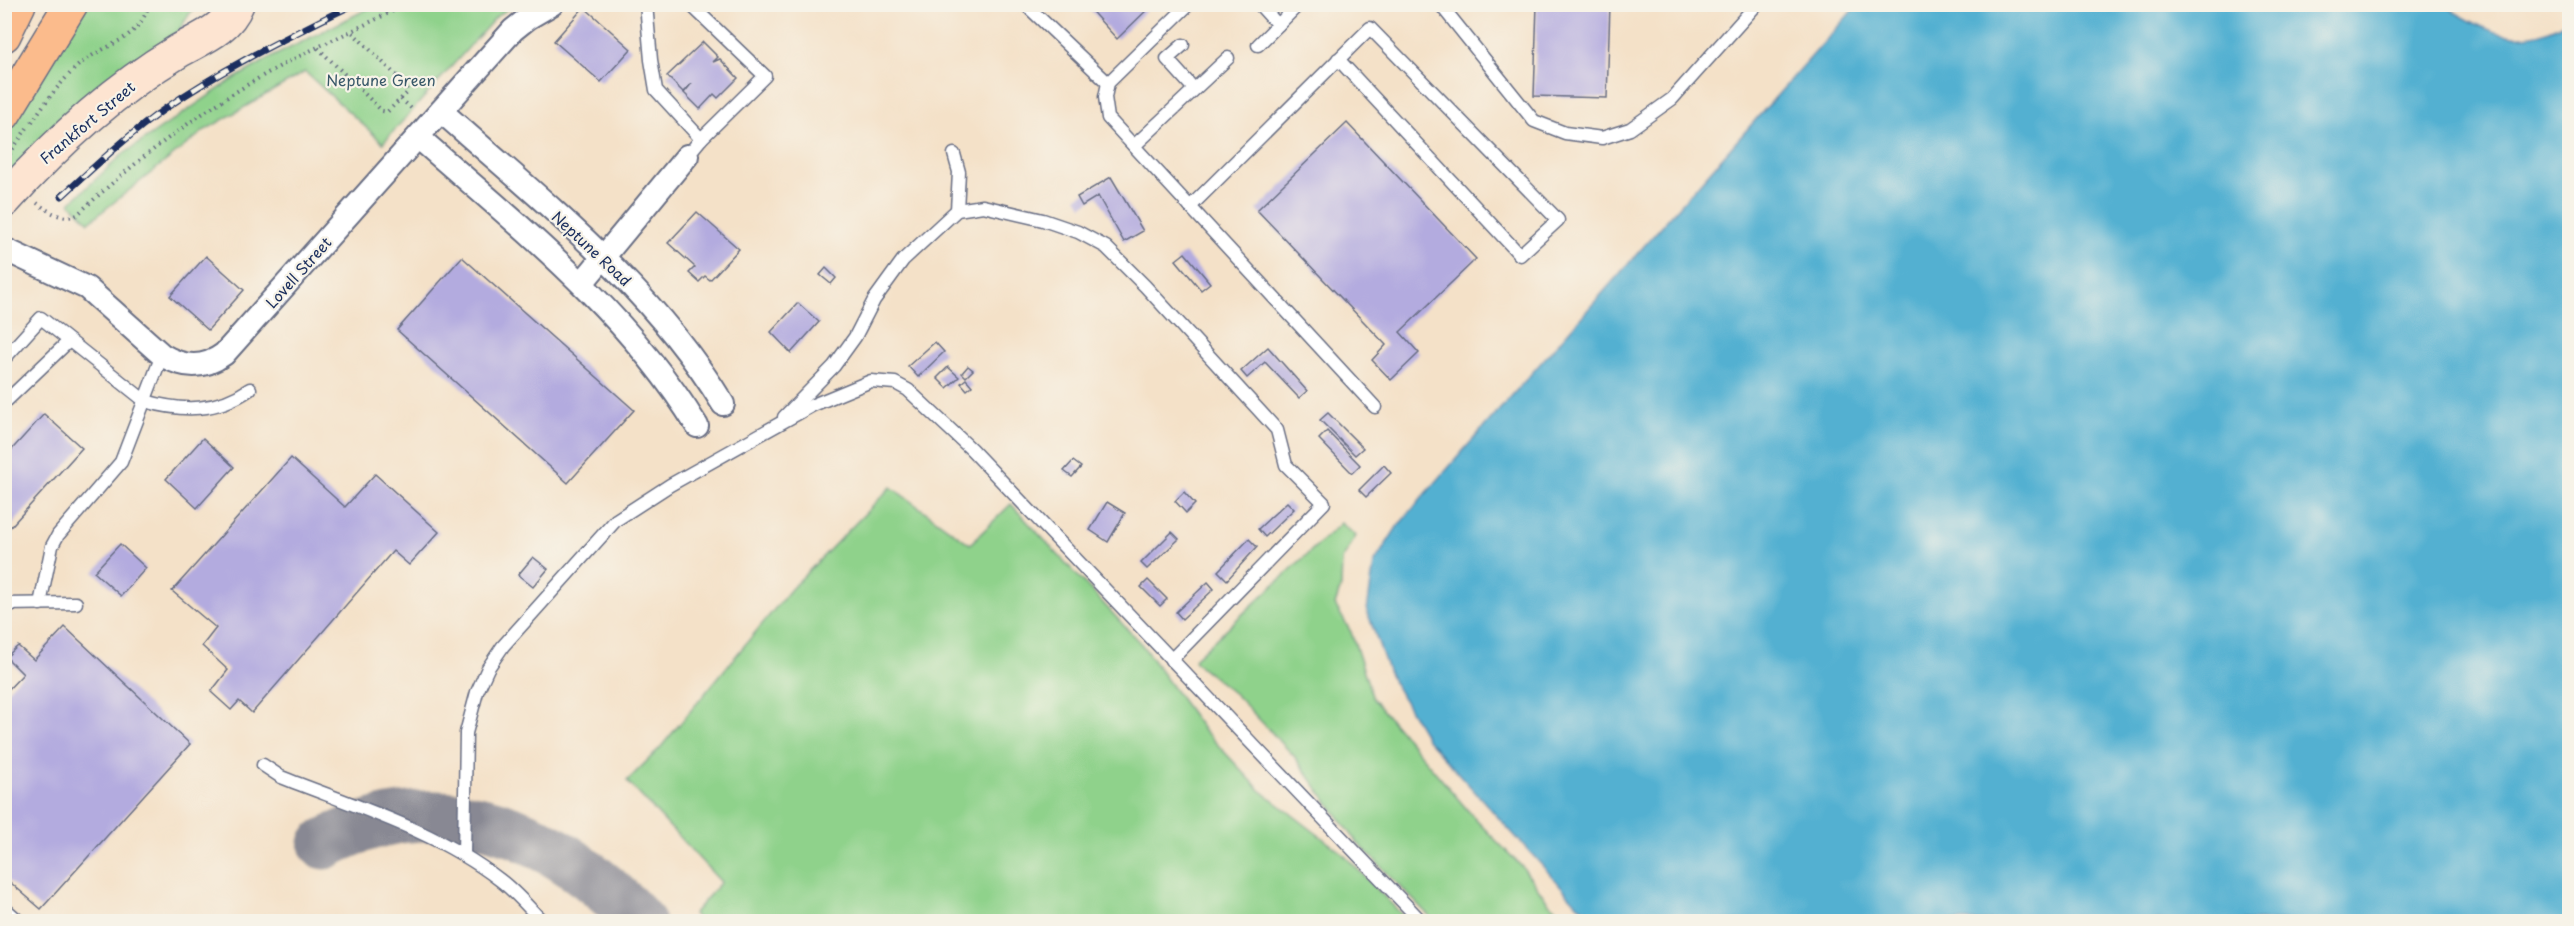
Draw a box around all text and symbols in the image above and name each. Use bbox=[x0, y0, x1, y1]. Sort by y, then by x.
park label: Neptune Green bbox=[326, 68, 436, 91]
street label: Frankfort Street bbox=[34, 75, 140, 169]
street label: Neptune Road bbox=[547, 205, 637, 291]
street label: Lovell Street bbox=[260, 231, 336, 313]

